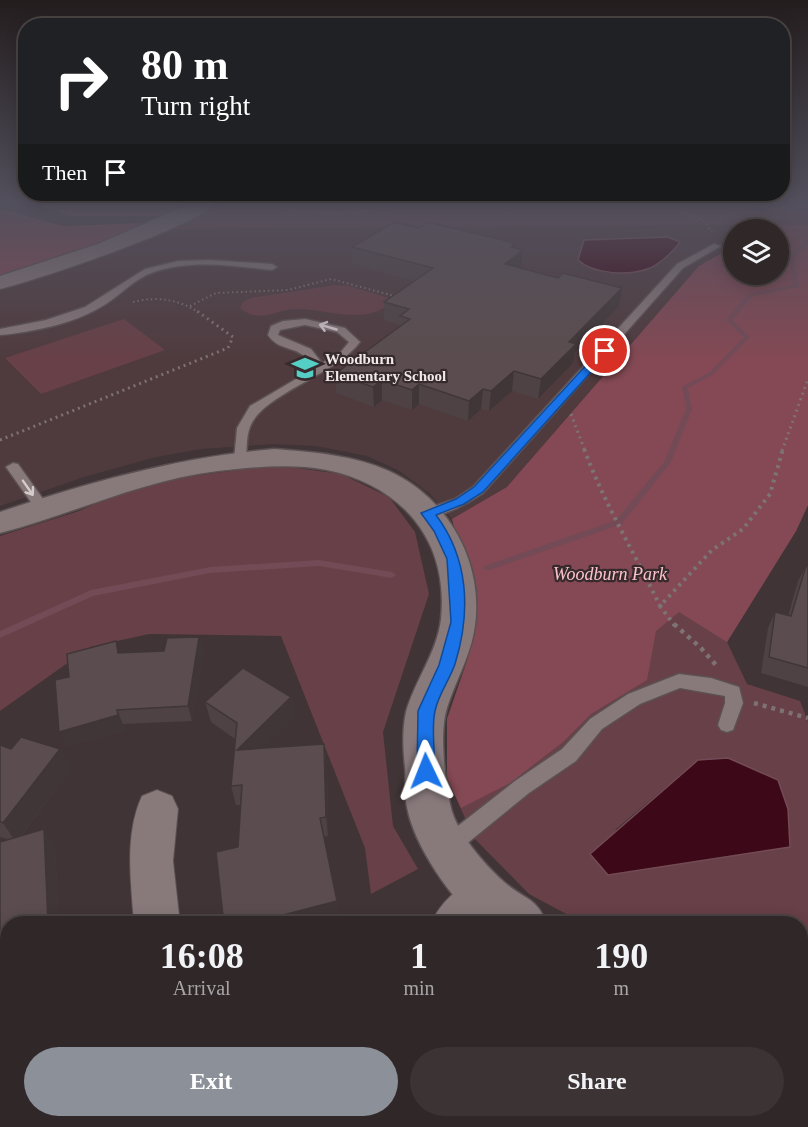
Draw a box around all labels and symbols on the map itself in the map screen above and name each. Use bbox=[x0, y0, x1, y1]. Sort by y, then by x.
one-way arrow bbox=[319, 321, 338, 332]
pin bbox=[579, 325, 630, 376]
place label: Woodburn Elementary School bbox=[325, 351, 446, 384]
school or university icon: Woodburn Elementary School bbox=[290, 353, 320, 383]
one-way arrow bbox=[22, 479, 34, 495]
park label: Woodburn Park bbox=[553, 564, 668, 584]
position arrow bbox=[394, 739, 458, 803]

